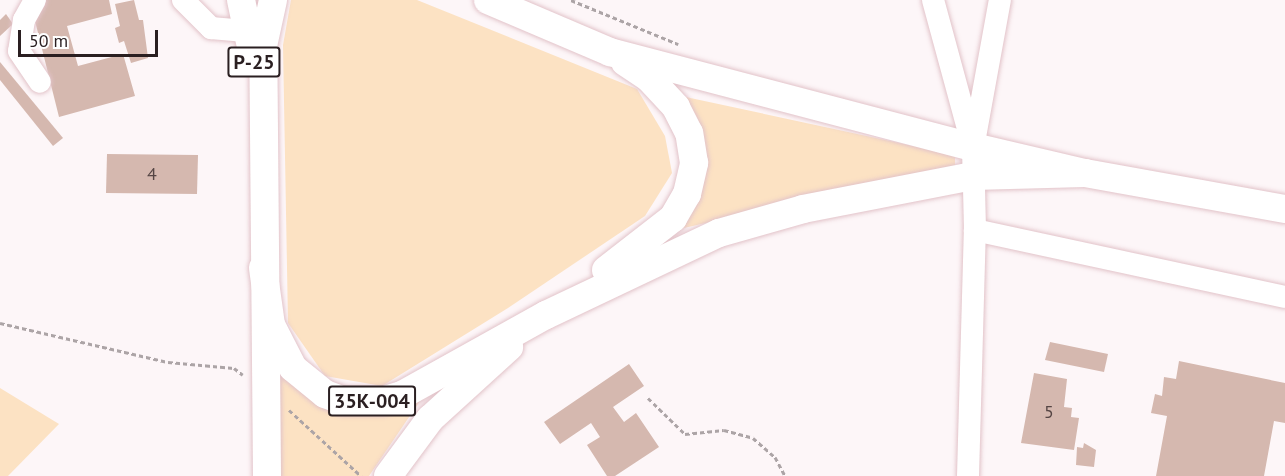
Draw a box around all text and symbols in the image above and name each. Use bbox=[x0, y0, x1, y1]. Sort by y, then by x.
scale bar bbox=[21, 18, 160, 56]
text: 50 m bbox=[29, 29, 68, 52]
road number: Р-25 bbox=[227, 45, 281, 79]
house number: 4 bbox=[147, 163, 157, 185]
road number: 35К-004 bbox=[327, 384, 417, 418]
house number: 5 bbox=[1044, 401, 1054, 423]

